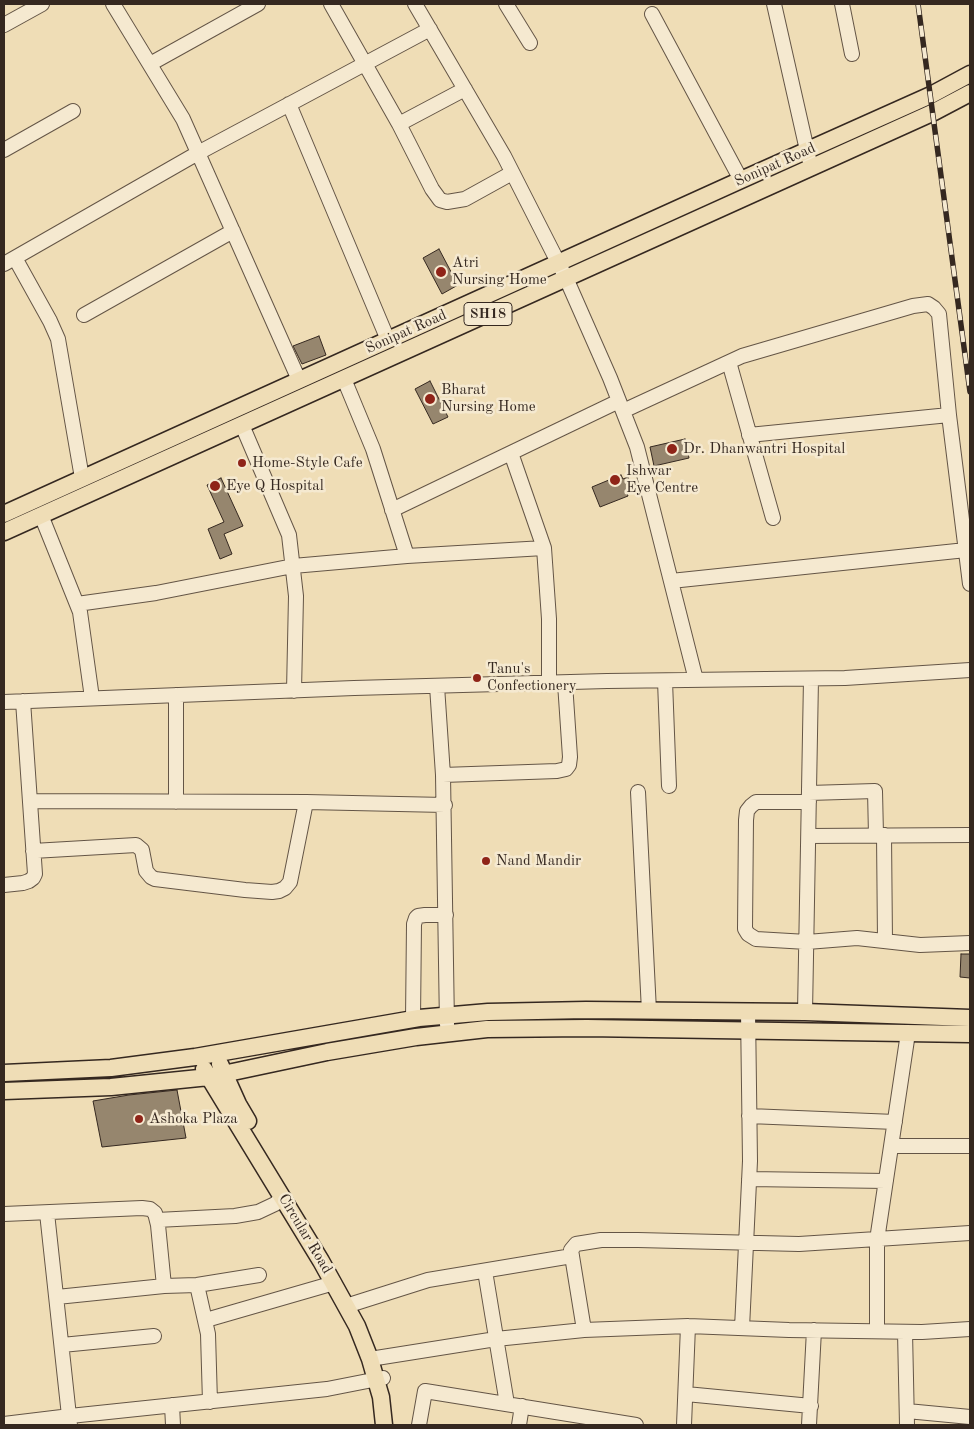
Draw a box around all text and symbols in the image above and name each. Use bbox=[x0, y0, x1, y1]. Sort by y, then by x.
street label: Sonipat Road bbox=[732, 139, 818, 191]
place label: Atri Nursing Home bbox=[452, 254, 547, 289]
marker: Atri Nursing Home bbox=[434, 265, 448, 279]
road number: SH18 bbox=[464, 302, 512, 326]
street label: Sonipat Road bbox=[363, 306, 449, 358]
place label: Bharat Nursing Home bbox=[441, 381, 536, 416]
marker: Bharat Nursing Home bbox=[423, 392, 437, 406]
place label: Dr. Dhanwantri Hospital bbox=[683, 440, 845, 458]
marker: Dr. Dhanwantri Hospital bbox=[665, 442, 679, 456]
place label: Home-Style Cafe bbox=[252, 454, 363, 472]
marker: Home-Style Cafe bbox=[236, 457, 248, 469]
place label: Ishwar Eye Centre bbox=[626, 462, 698, 497]
marker: Ishwar Eye Centre bbox=[608, 473, 622, 487]
place label: Eye Q Hospital bbox=[226, 477, 324, 495]
marker: Eye Q Hospital bbox=[208, 479, 222, 493]
place label: Tanu's Confectionery bbox=[487, 660, 577, 695]
marker: Tanu's Confectionery bbox=[471, 672, 483, 684]
place label: Nand Mandir bbox=[496, 852, 581, 870]
marker: Nand Mandir bbox=[480, 855, 492, 867]
place label: Ashoka Plaza bbox=[149, 1110, 238, 1128]
marker: Ashoka Plaza bbox=[133, 1113, 145, 1125]
street label: Circular Road bbox=[274, 1191, 336, 1277]

